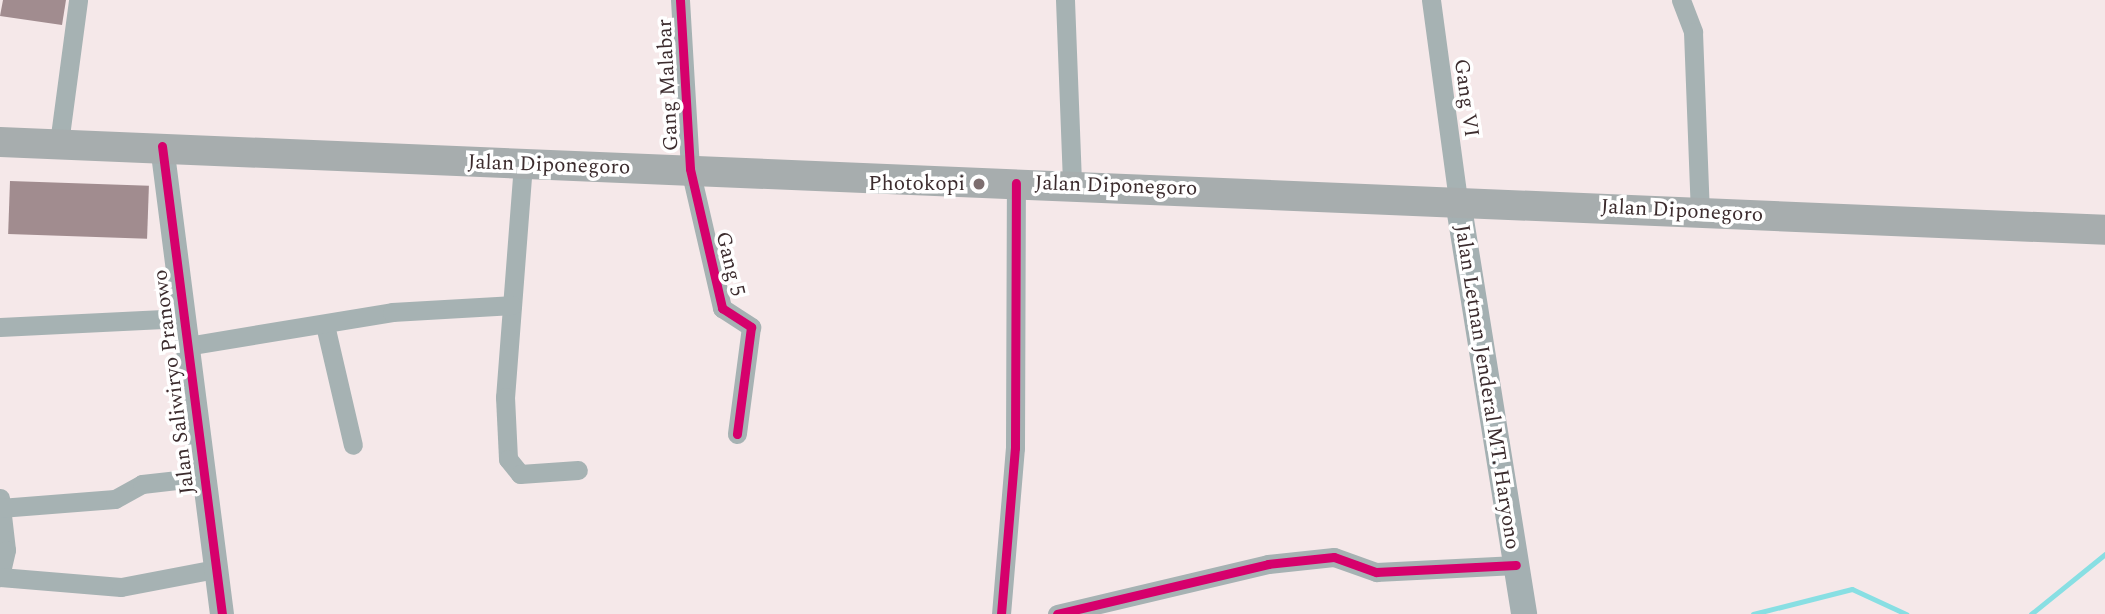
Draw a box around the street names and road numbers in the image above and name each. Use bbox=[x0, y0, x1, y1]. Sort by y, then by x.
street label: Gang Malabar bbox=[652, 18, 684, 152]
street label: Gang VI bbox=[1448, 57, 1484, 139]
street label: Jalan Diponegoro bbox=[467, 150, 631, 180]
street label: Jalan Diponegoro bbox=[1034, 171, 1198, 201]
street label: Jalan Diponegoro bbox=[1600, 194, 1764, 228]
street label: Jalan Letnan Jenderal MT. Haryono bbox=[1449, 223, 1525, 551]
street label: Gang 5 bbox=[710, 229, 750, 299]
street label: Jalan Saliwiryo Pranowo bbox=[148, 268, 200, 496]

